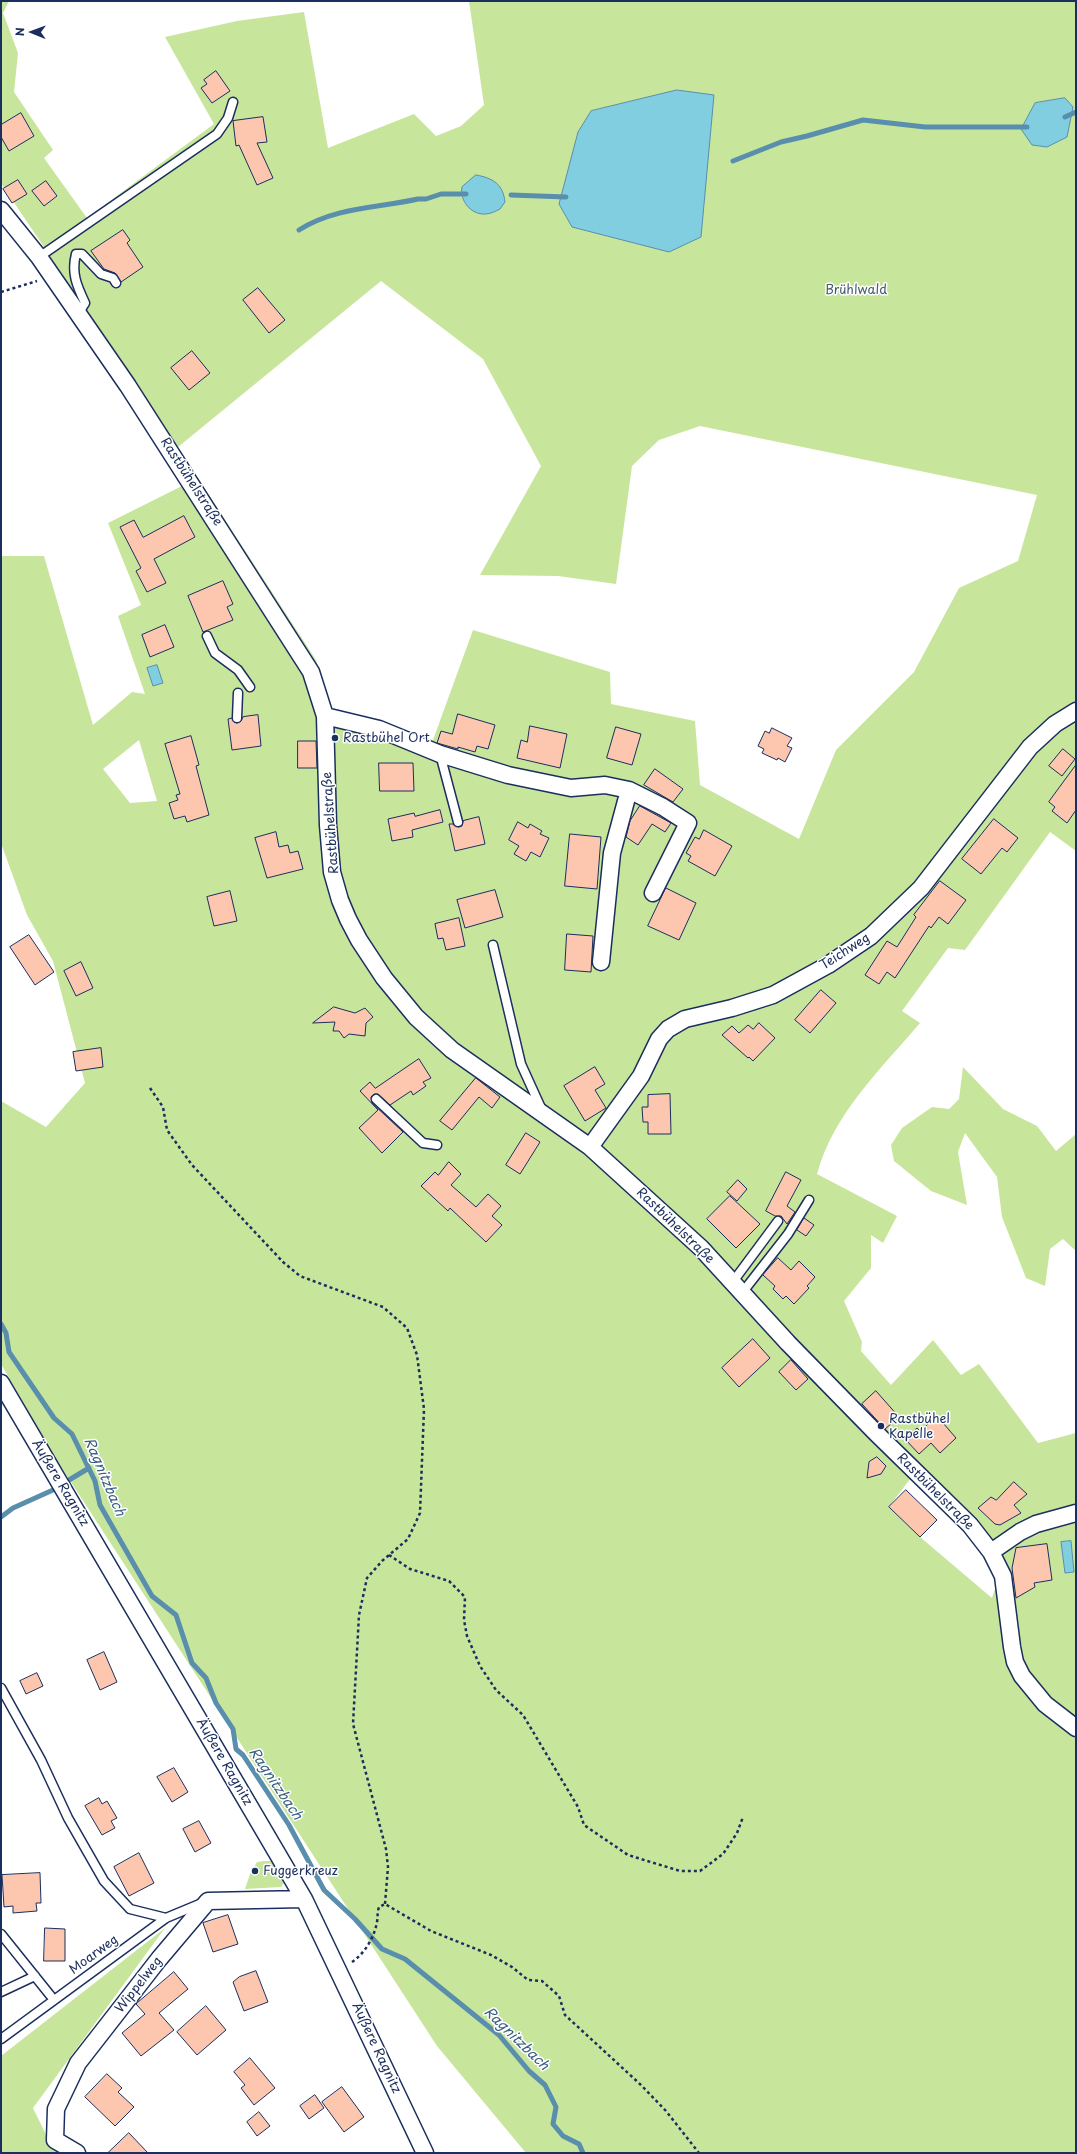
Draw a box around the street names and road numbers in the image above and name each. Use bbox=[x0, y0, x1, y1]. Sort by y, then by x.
street label: Rastbühelstraße bbox=[157, 435, 225, 529]
street label: Rastbühelstraße bbox=[320, 771, 342, 875]
street label: Teichweg bbox=[817, 930, 873, 974]
street label: Rastbühelstraße bbox=[633, 1185, 717, 1267]
street label: Äußere Ragnitz bbox=[28, 1437, 92, 1529]
street label: Rastbühelstraße bbox=[893, 1450, 977, 1534]
street label: Äußere Ragnitz bbox=[193, 1716, 255, 1808]
street label: Moarweg bbox=[67, 1932, 121, 1978]
street label: Wippelweg bbox=[112, 1954, 166, 2016]
street label: Äußere Ragnitz bbox=[348, 2000, 404, 2096]

